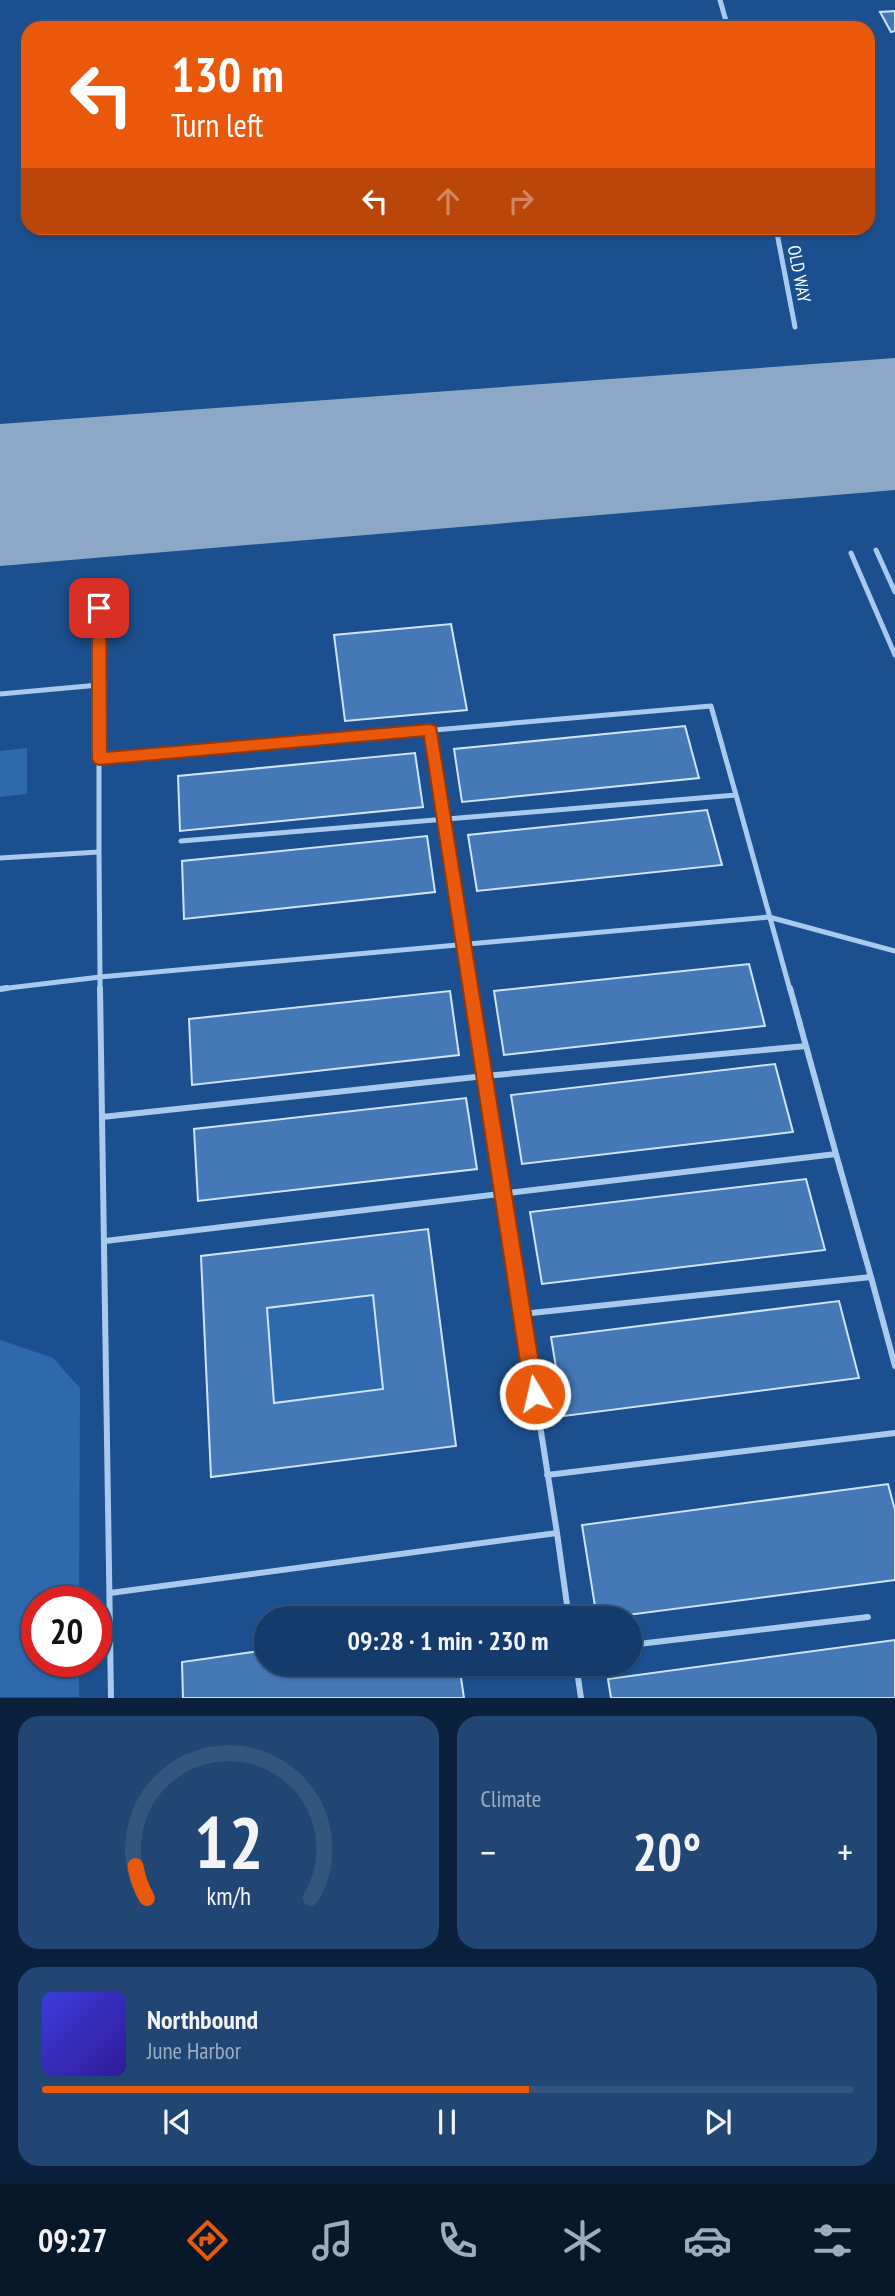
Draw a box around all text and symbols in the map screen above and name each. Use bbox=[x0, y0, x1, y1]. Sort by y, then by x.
text: 130 m bbox=[171, 42, 284, 106]
icon: left bbox=[56, 49, 147, 140]
text: Turn left bbox=[171, 104, 263, 146]
icon: left bbox=[356, 182, 394, 220]
icon: ahead bbox=[429, 182, 467, 220]
icon: right bbox=[502, 182, 540, 220]
street label: OLD WAY bbox=[783, 243, 816, 305]
pin bbox=[69, 578, 129, 638]
icon: arrive bbox=[80, 589, 118, 627]
position arrow bbox=[498, 1357, 572, 1431]
speed limit sign: 20 bbox=[21, 1586, 112, 1677]
text: 09:28 · 1 min · 230 m bbox=[348, 1624, 548, 1657]
text: Climate bbox=[481, 1784, 541, 1813]
text: 12 bbox=[193, 1795, 263, 1889]
text: 20° bbox=[632, 1818, 701, 1885]
text: − bbox=[481, 1827, 496, 1876]
text: + bbox=[837, 1827, 853, 1876]
text: km/h bbox=[206, 1880, 250, 1912]
text: Northbound bbox=[147, 2003, 258, 2036]
text: June Harbor bbox=[147, 2036, 241, 2065]
icon: previous bbox=[158, 2103, 196, 2141]
icon: pause bbox=[428, 2103, 466, 2141]
icon: next bbox=[699, 2103, 737, 2141]
icon: directions bbox=[183, 2216, 232, 2265]
icon: music bbox=[308, 2216, 357, 2265]
icon: phone bbox=[433, 2216, 482, 2265]
icon: climate bbox=[558, 2216, 607, 2265]
icon: car bbox=[683, 2216, 732, 2265]
icon: filters bbox=[808, 2216, 857, 2265]
text: 09:27 bbox=[38, 2219, 107, 2261]

